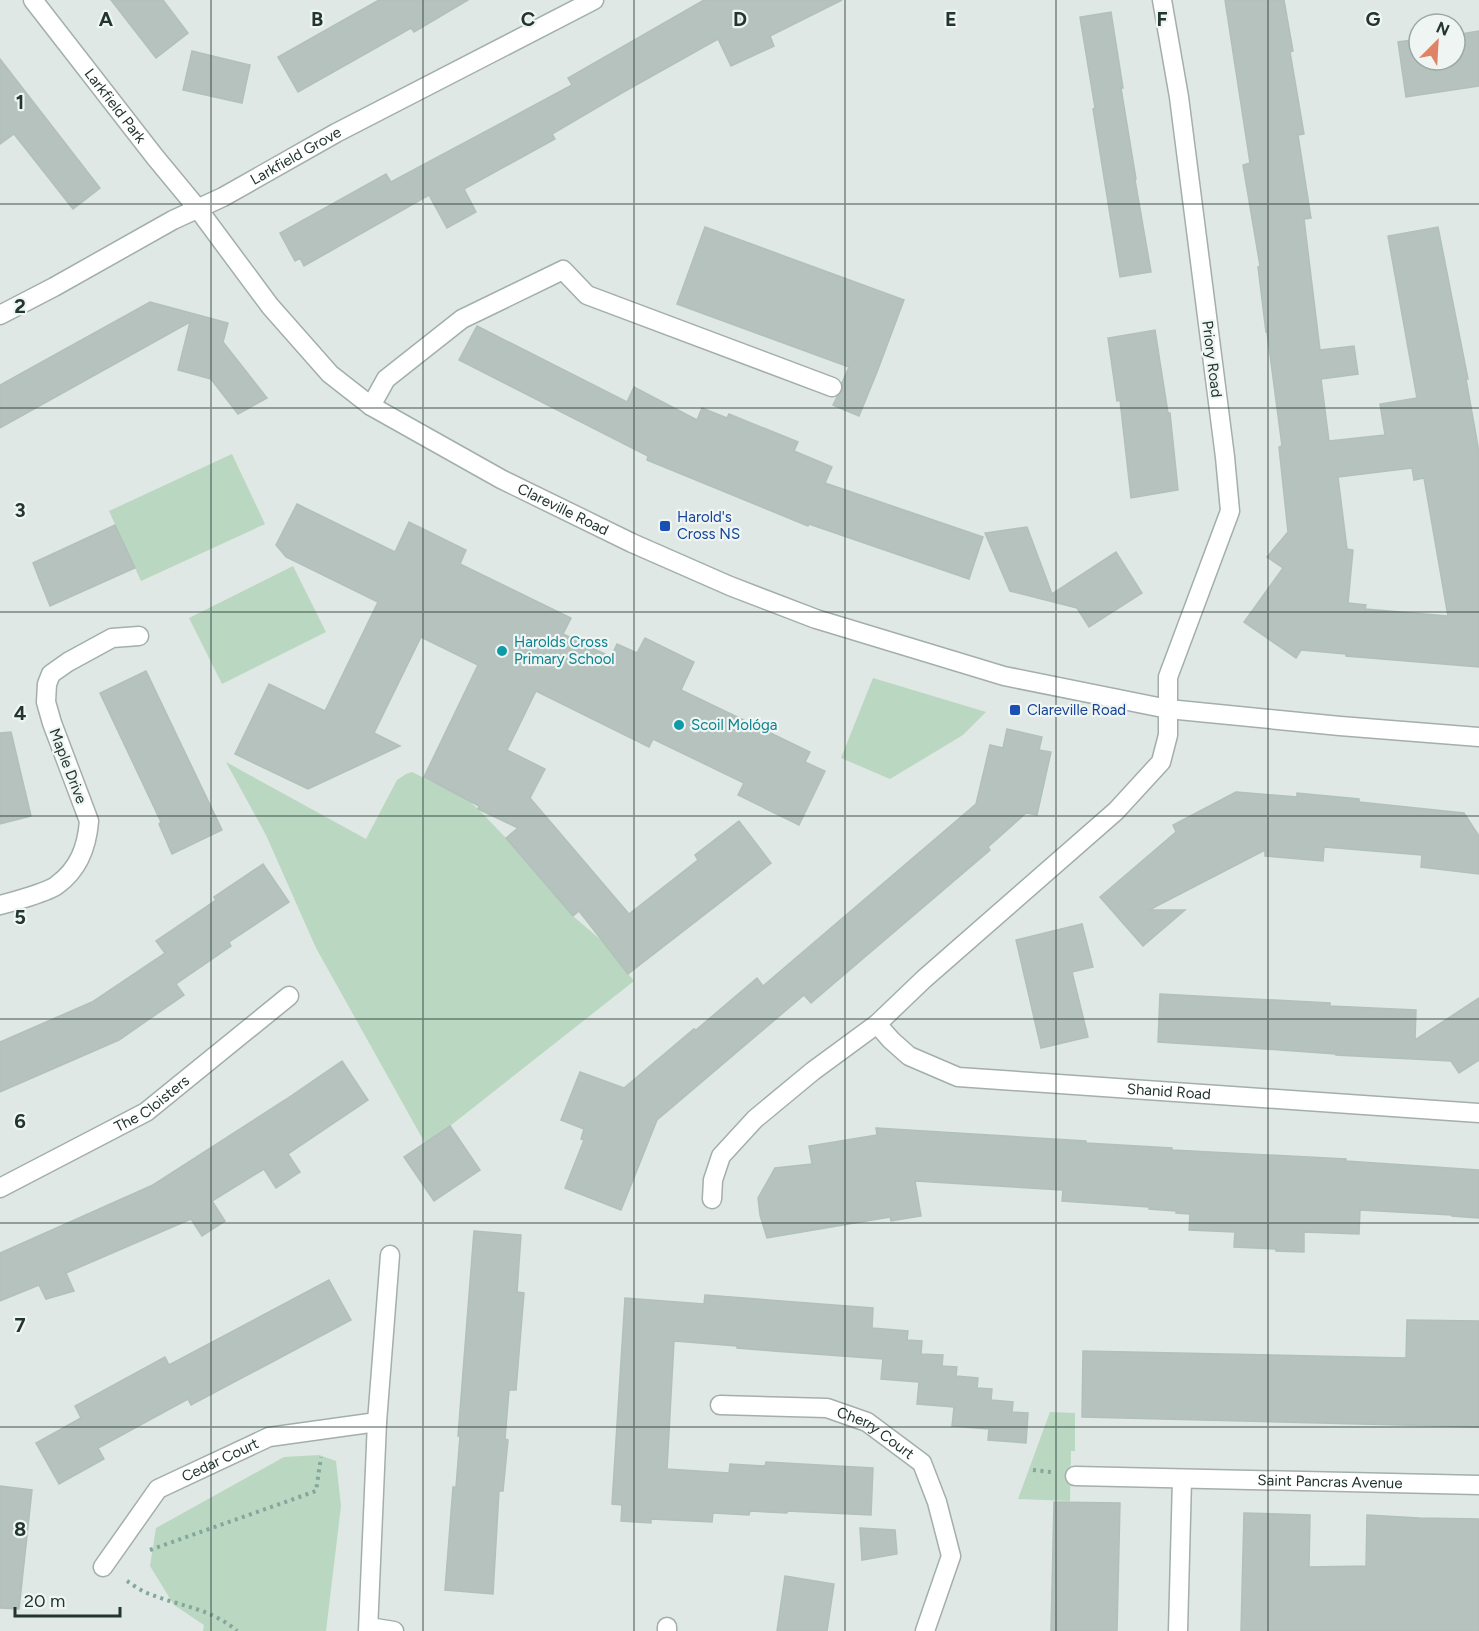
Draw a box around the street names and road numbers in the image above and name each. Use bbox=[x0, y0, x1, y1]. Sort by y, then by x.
street label: Larkfield Park bbox=[81, 65, 150, 147]
street label: Larkfield Grove bbox=[247, 123, 344, 189]
street label: Priory Road bbox=[1198, 320, 1226, 398]
street label: Clareville Road bbox=[515, 479, 612, 539]
street label: Maple Drive bbox=[45, 726, 91, 806]
street label: The Cloisters bbox=[111, 1071, 193, 1136]
street label: Shanid Road bbox=[1126, 1080, 1211, 1103]
street label: Cherry Court bbox=[834, 1403, 918, 1463]
street label: Cedar Court bbox=[179, 1434, 262, 1486]
street label: Saint Pancras Avenue bbox=[1257, 1471, 1403, 1492]

